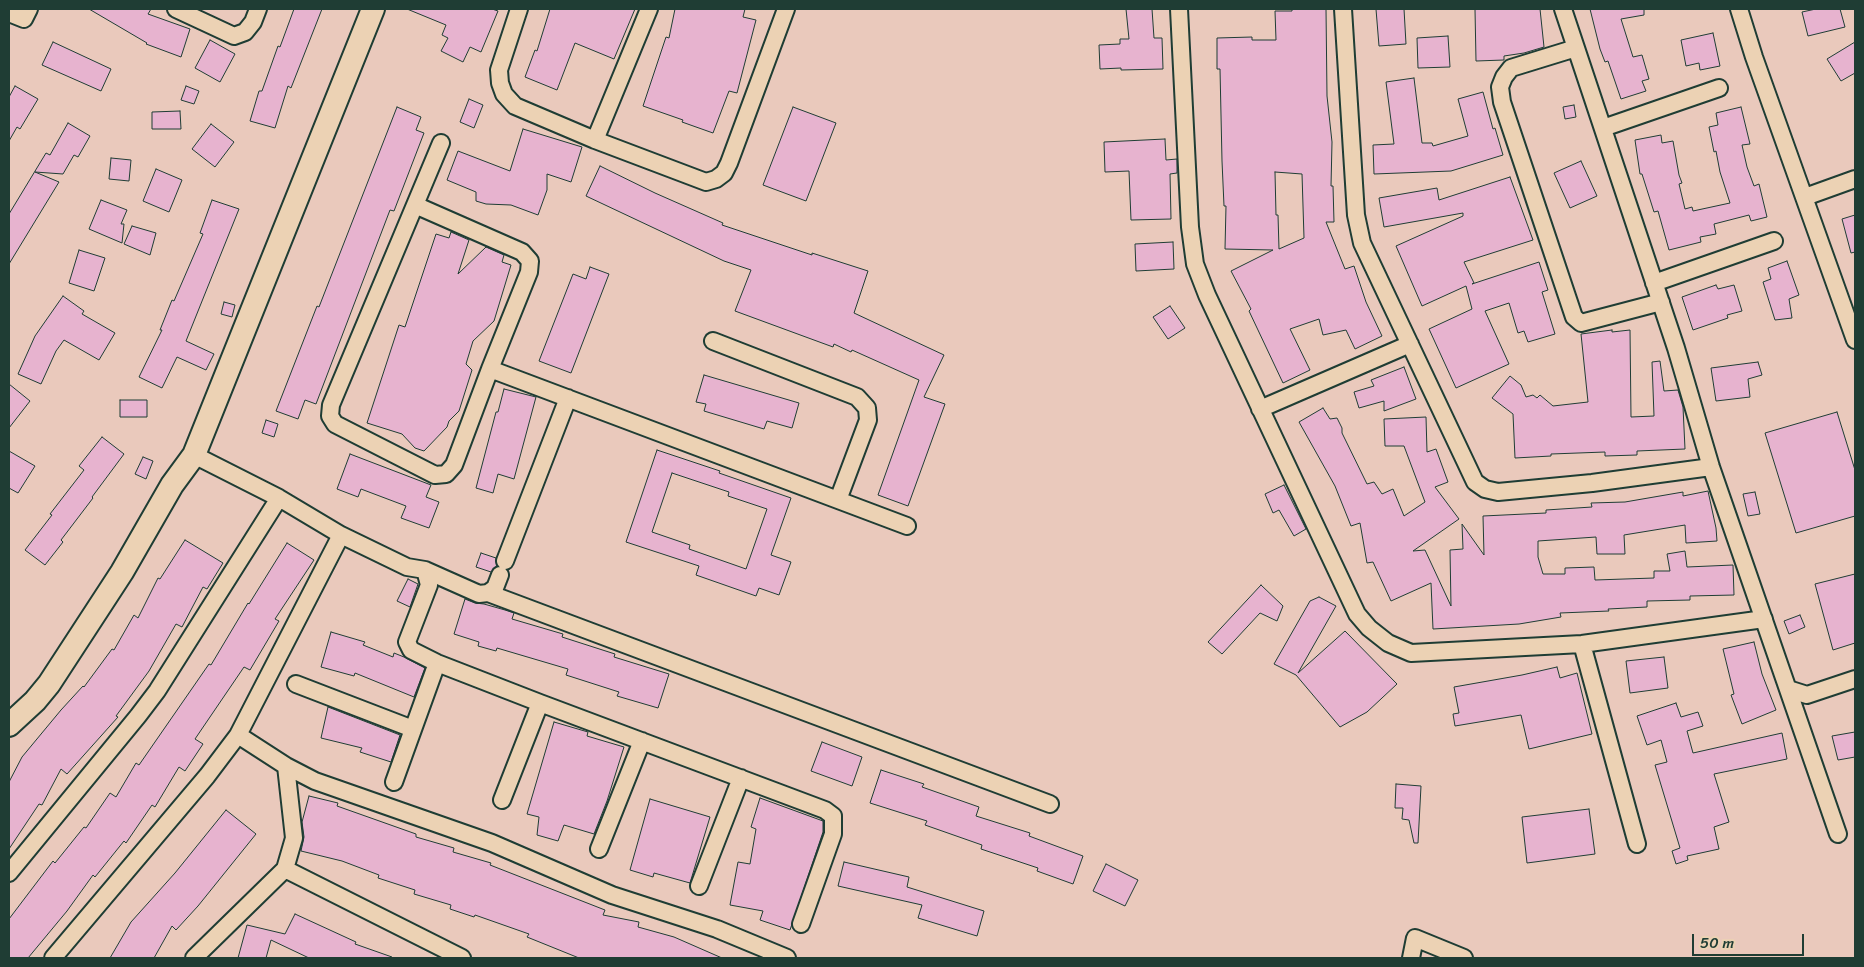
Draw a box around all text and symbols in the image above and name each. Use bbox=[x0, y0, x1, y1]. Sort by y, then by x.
scale bar bbox=[1694, 924, 1806, 956]
text: 50 m bbox=[1700, 930, 1734, 956]

